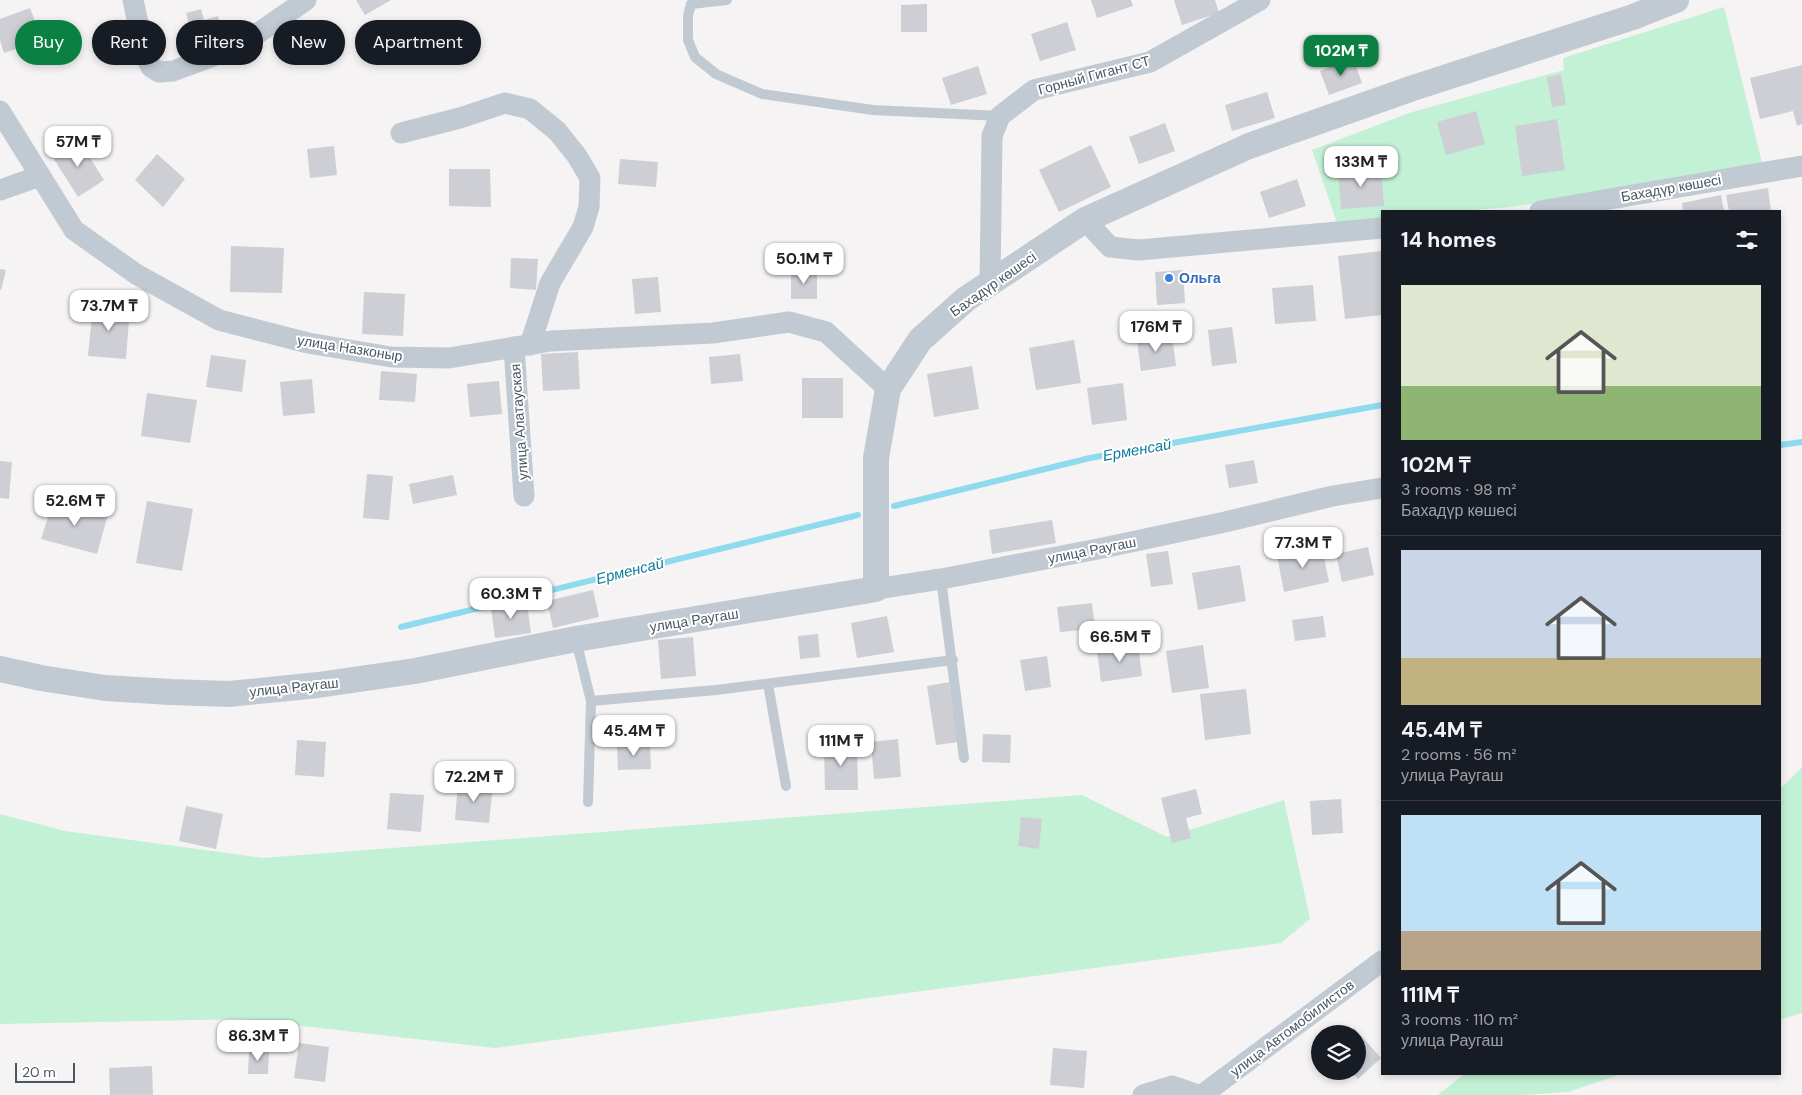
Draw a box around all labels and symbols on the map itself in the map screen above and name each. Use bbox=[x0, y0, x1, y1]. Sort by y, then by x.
pin: 102M ₸ bbox=[1300, 34, 1382, 77]
street label: Горный Гигант СТ bbox=[1036, 51, 1152, 99]
pin: 57M ₸ bbox=[43, 126, 113, 168]
pin: 133M ₸ bbox=[1320, 146, 1402, 188]
street label: Бахадүр көшесі bbox=[1620, 170, 1722, 206]
pin: 50.1M ₸ bbox=[758, 242, 850, 285]
street label: Бахадүр көшесі bbox=[946, 248, 1040, 320]
place label: Ольга bbox=[1179, 269, 1221, 287]
marker: Ольга bbox=[1163, 272, 1175, 284]
pin: 73.7M ₸ bbox=[63, 290, 155, 332]
pin: 176M ₸ bbox=[1115, 310, 1197, 353]
street label: улица Назконыр bbox=[296, 331, 404, 365]
street label: улица Алатауская bbox=[506, 363, 532, 481]
water label: Ерменсай bbox=[1101, 434, 1173, 466]
pin: 52.6M ₸ bbox=[29, 484, 121, 527]
pin: 77.3M ₸ bbox=[1257, 526, 1349, 569]
street label: улица Раугаш bbox=[1046, 533, 1138, 567]
water label: Ерменсай bbox=[594, 553, 667, 589]
pin: 60.3M ₸ bbox=[465, 578, 557, 620]
street label: улица Раугаш bbox=[648, 604, 740, 636]
pin: 66.5M ₸ bbox=[1074, 620, 1166, 663]
street label: улица Раугаш bbox=[249, 673, 339, 701]
pin: 45.4M ₸ bbox=[588, 714, 680, 757]
pin: 111M ₸ bbox=[800, 724, 882, 767]
pin: 72.2M ₸ bbox=[428, 760, 520, 803]
street label: улица Автомобилистов bbox=[1227, 976, 1357, 1080]
pin: 86.3M ₸ bbox=[212, 1020, 304, 1062]
scale bar bbox=[15, 1060, 75, 1083]

